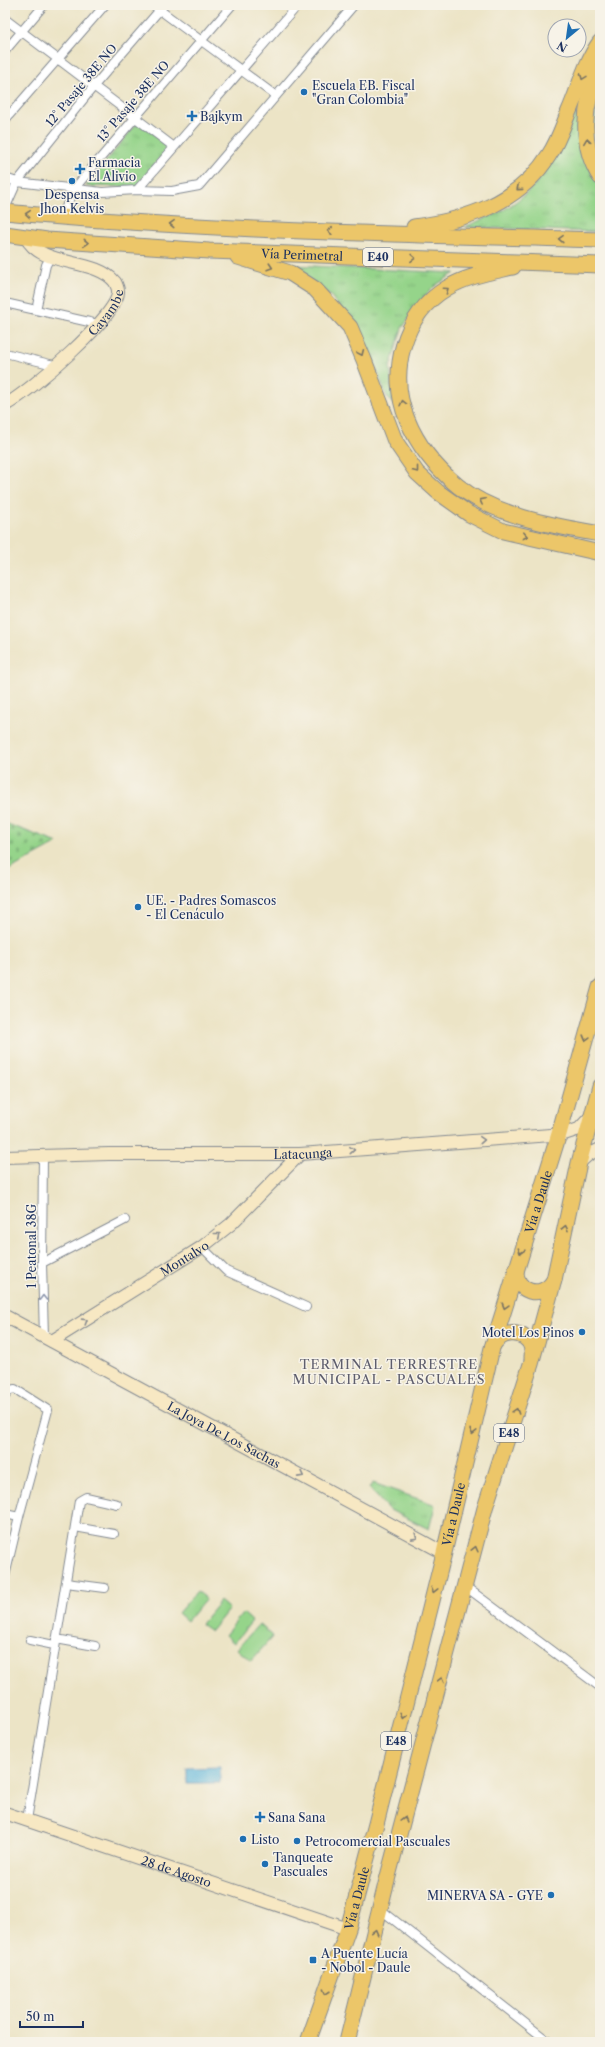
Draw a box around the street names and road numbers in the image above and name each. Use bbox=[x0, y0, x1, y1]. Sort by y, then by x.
street label: 12° Pasaje 38E NO bbox=[42, 41, 120, 129]
street label: 13° Pasaje 38E NO bbox=[94, 57, 172, 145]
street label: Vía Perimetral bbox=[260, 245, 344, 263]
road number: E40 bbox=[363, 248, 393, 266]
street label: Cayambe bbox=[85, 289, 126, 339]
street label: Latacunga bbox=[274, 1144, 333, 1162]
street label: Vía a Daule bbox=[521, 1168, 555, 1236]
street label: 1 Peatonal 38G bbox=[24, 1203, 39, 1288]
street label: Montalvo bbox=[157, 1237, 211, 1279]
street label: La Joya De Los Sachas bbox=[165, 1398, 283, 1471]
road number: E48 bbox=[494, 1424, 524, 1442]
street label: Vía a Daule bbox=[438, 1480, 468, 1548]
road number: E48 bbox=[381, 1732, 411, 1750]
street label: 28 de Agosto bbox=[139, 1852, 214, 1890]
street label: Vía a Daule bbox=[340, 1864, 372, 1932]

